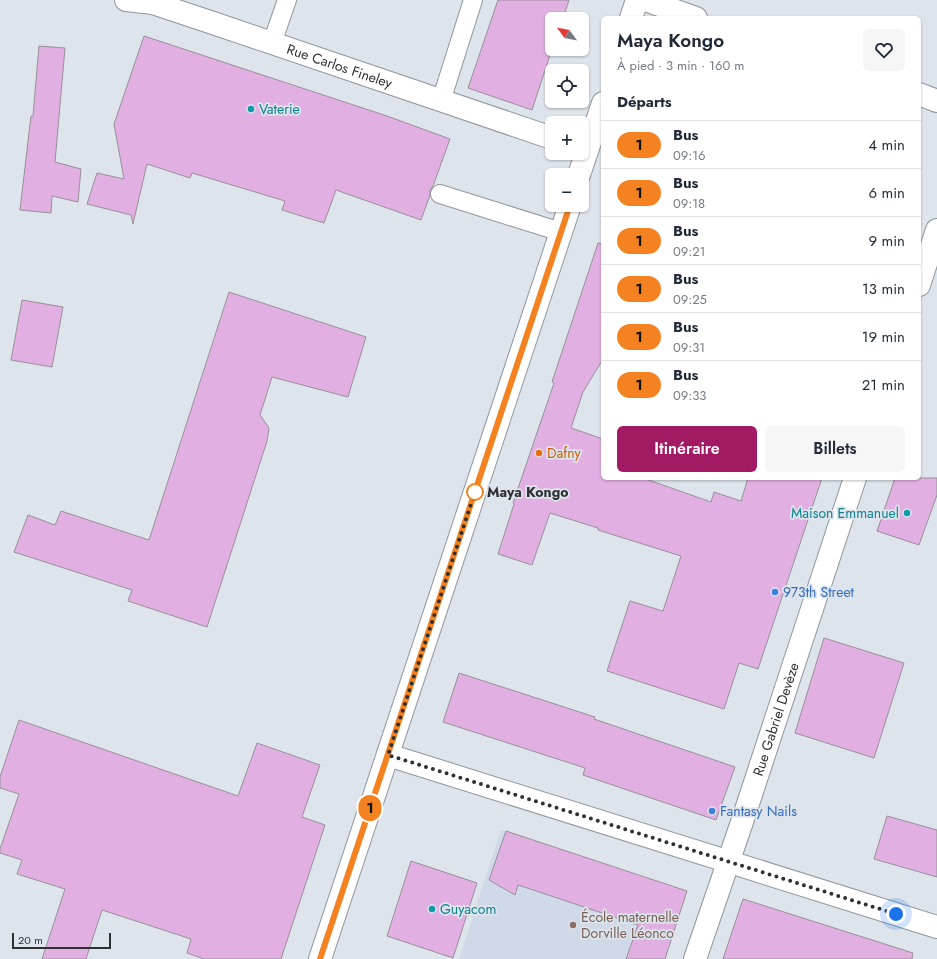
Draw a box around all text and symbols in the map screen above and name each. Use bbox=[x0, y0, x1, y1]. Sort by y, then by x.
north arrow bbox=[545, 12, 589, 56]
map controls bbox=[545, 12, 589, 212]
text: Maya Kongo bbox=[617, 27, 724, 54]
button: heart bbox=[863, 29, 905, 71]
street label: Rue Carlos Fineley bbox=[284, 39, 396, 93]
text: À pied · 3 min · 160 m bbox=[617, 56, 744, 75]
button: locate bbox=[545, 64, 589, 108]
text: Départs bbox=[617, 91, 672, 113]
place label: Vaterie bbox=[259, 99, 300, 119]
marker: Vaterie bbox=[246, 104, 256, 114]
button: + bbox=[545, 116, 589, 160]
text: Bus bbox=[673, 124, 698, 146]
text: 4 min bbox=[868, 134, 905, 156]
text: 1 bbox=[635, 135, 643, 155]
text: 09:16 bbox=[673, 146, 706, 165]
button: − bbox=[545, 168, 589, 212]
text: Bus bbox=[673, 172, 698, 194]
text: 6 min bbox=[868, 182, 905, 204]
text: 1 bbox=[635, 183, 643, 203]
text: 09:18 bbox=[673, 194, 705, 213]
text: Bus bbox=[673, 220, 698, 242]
text: 9 min bbox=[868, 230, 905, 252]
text: 1 bbox=[635, 231, 643, 251]
text: 09:21 bbox=[673, 242, 705, 261]
text: Bus bbox=[673, 268, 698, 290]
text: 13 min bbox=[862, 278, 905, 300]
text: 1 bbox=[635, 279, 643, 299]
text: 09:25 bbox=[673, 290, 707, 309]
text: Bus bbox=[673, 316, 698, 338]
text: 19 min bbox=[862, 326, 905, 348]
text: 1 bbox=[635, 327, 643, 347]
text: 09:31 bbox=[673, 338, 705, 357]
text: Bus bbox=[673, 364, 698, 386]
text: 21 min bbox=[862, 374, 905, 396]
text: 1 bbox=[635, 375, 643, 395]
text: 09:33 bbox=[673, 386, 706, 405]
button: Itinéraire bbox=[617, 426, 757, 472]
button: Billets bbox=[765, 426, 905, 472]
place label: Dafny bbox=[547, 443, 582, 463]
marker: Dafny bbox=[534, 448, 544, 458]
place label: Maya Kongo bbox=[487, 482, 568, 502]
marker: Maya Kongo bbox=[466, 483, 484, 501]
place label: Maison Emmanuel bbox=[791, 503, 899, 523]
marker: Maison Emmanuel bbox=[902, 508, 912, 518]
place label: 973th Street bbox=[783, 582, 855, 602]
marker: 973th Street bbox=[770, 587, 780, 597]
street label: Rue Gabriel Devèze bbox=[748, 660, 804, 779]
line badge: 1 bbox=[357, 795, 383, 821]
text: 1 bbox=[366, 798, 374, 818]
place label: Fantasy Nails bbox=[720, 801, 797, 821]
marker: Fantasy Nails bbox=[707, 806, 717, 816]
place label: Guyacom bbox=[440, 899, 496, 919]
marker: Guyacom bbox=[427, 904, 437, 914]
your location bbox=[886, 904, 906, 924]
place label: École maternelle Dorville Léonco bbox=[581, 907, 679, 943]
marker: École maternelle Dorville Léonco bbox=[568, 920, 578, 930]
scale bar bbox=[12, 931, 111, 950]
text: 20 m bbox=[18, 932, 43, 948]

